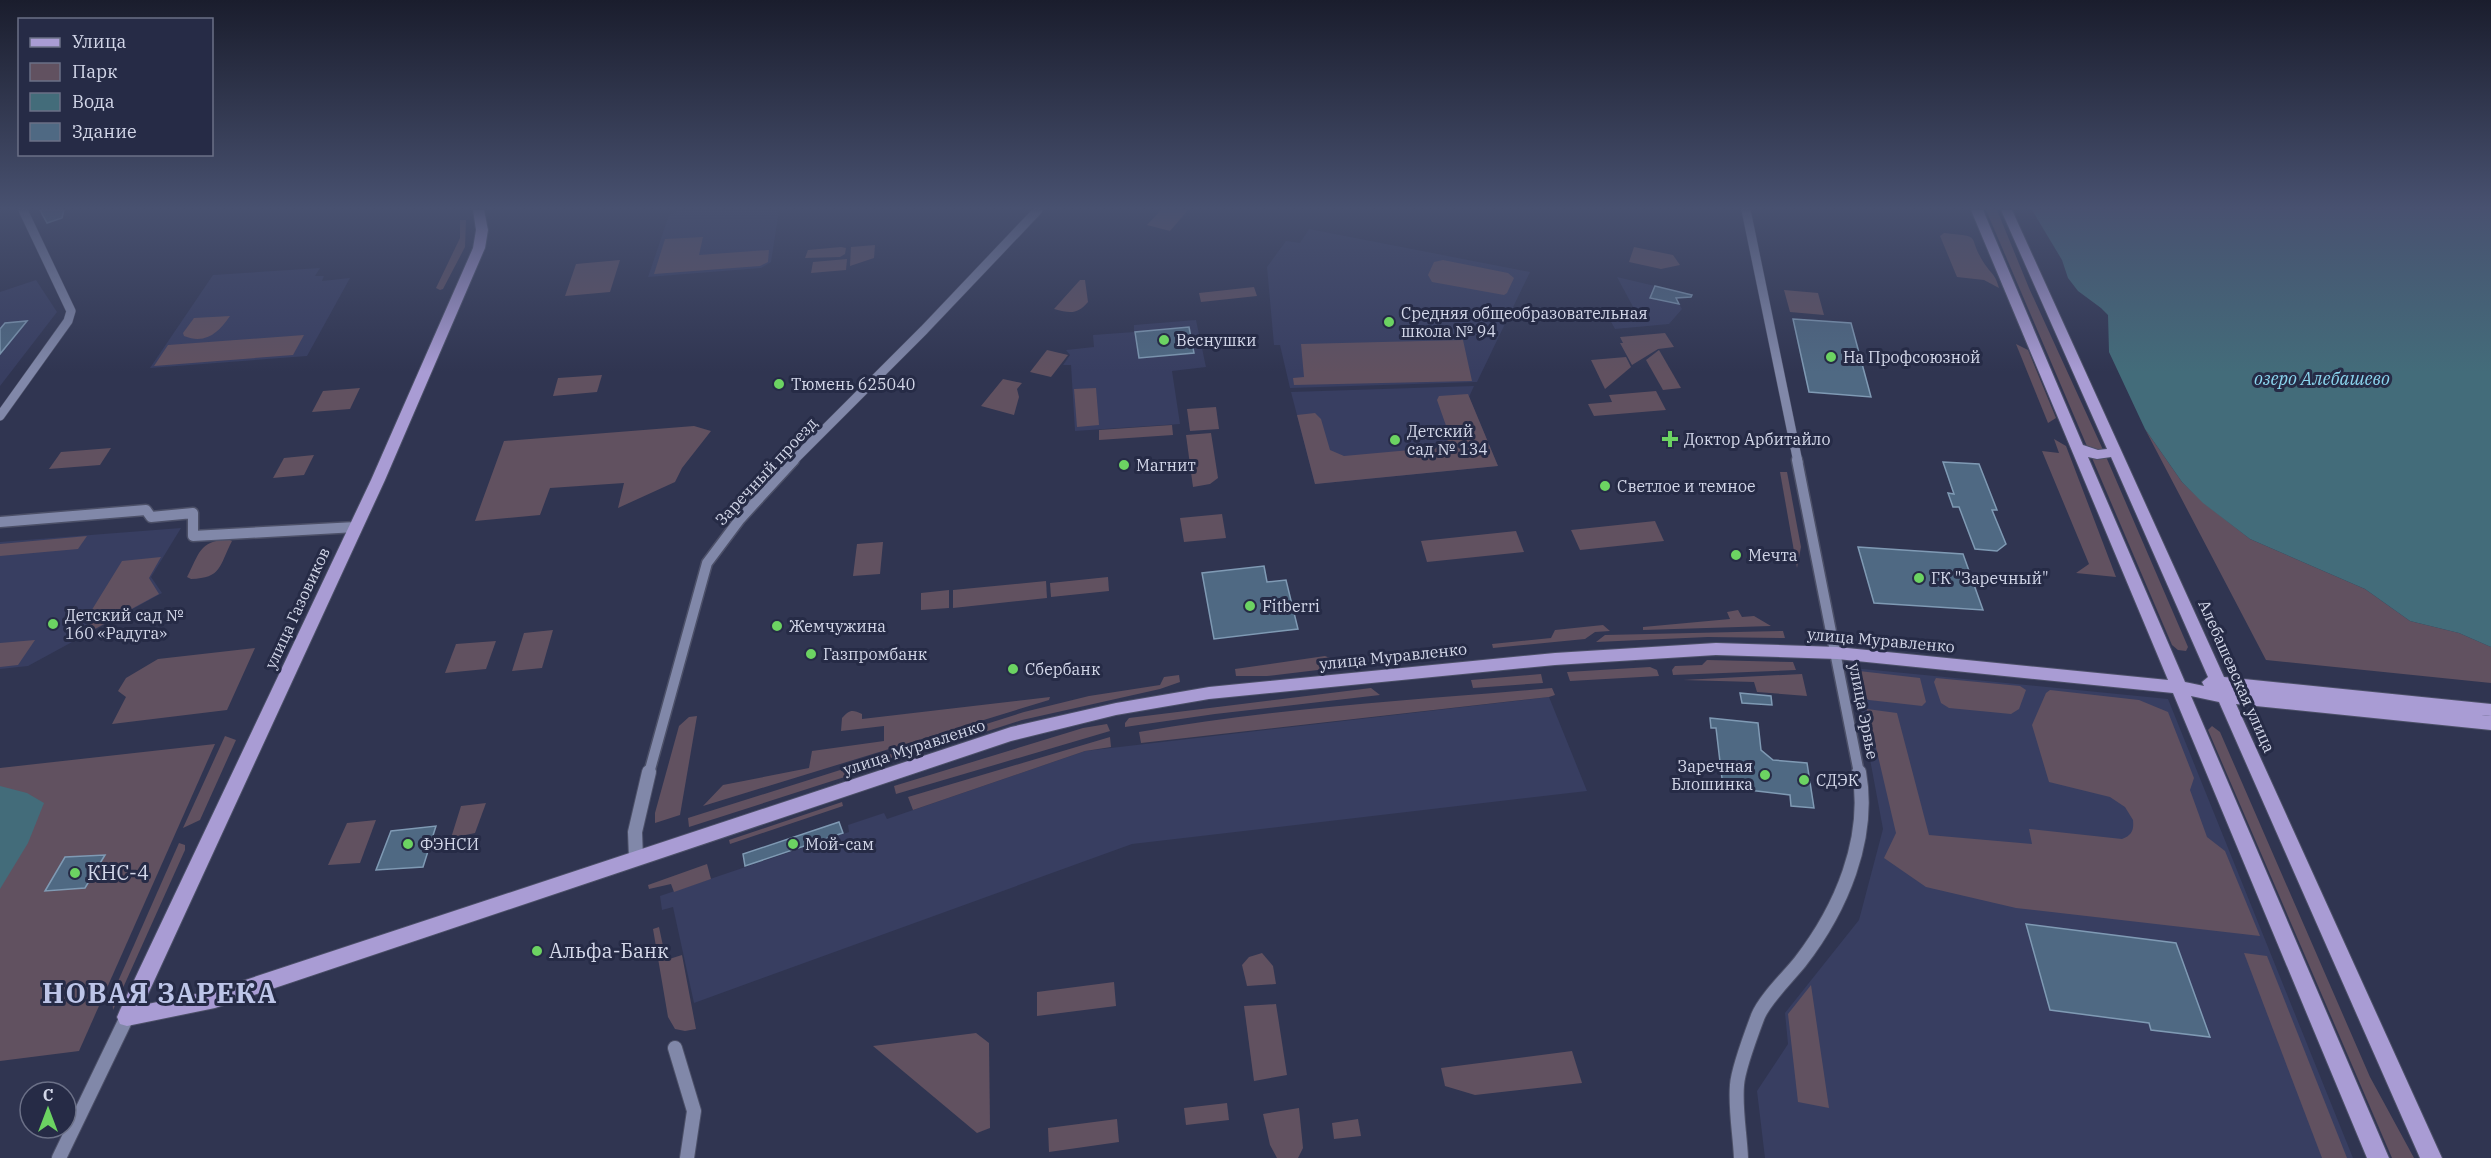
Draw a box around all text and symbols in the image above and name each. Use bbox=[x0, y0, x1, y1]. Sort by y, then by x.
legend bbox=[18, 18, 213, 156]
text: Улица bbox=[72, 30, 127, 53]
text: Парк bbox=[72, 60, 118, 83]
text: Вода bbox=[72, 90, 115, 113]
text: Здание bbox=[72, 120, 137, 143]
place label: Средняя общеобразовательная школа № 94 bbox=[1401, 303, 1648, 341]
marker: Средняя общеобразовательная школа № 94 bbox=[1382, 315, 1396, 329]
place label: Веснушки bbox=[1176, 330, 1256, 350]
marker: Веснушки bbox=[1157, 333, 1171, 347]
place label: На Профсоюзной bbox=[1843, 347, 1981, 367]
marker: На Профсоюзной bbox=[1824, 350, 1838, 364]
water label: озеро Алебашево bbox=[2254, 367, 2390, 390]
place label: Тюмень 625040 bbox=[791, 374, 915, 394]
marker: Тюмень 625040 bbox=[772, 377, 786, 391]
street label: Заречный проезд bbox=[711, 413, 821, 529]
place label: Детский сад № 134 bbox=[1407, 421, 1488, 459]
place label: Доктор Арбитайло bbox=[1684, 429, 1830, 449]
marker: Доктор Арбитайло bbox=[1661, 430, 1679, 448]
marker: Детский сад № 134 bbox=[1388, 433, 1402, 447]
place label: Магнит bbox=[1136, 455, 1196, 475]
marker: Магнит bbox=[1117, 458, 1131, 472]
place label: Светлое и темное bbox=[1617, 476, 1756, 496]
marker: Светлое и темное bbox=[1598, 479, 1612, 493]
street label: улица Газовиков bbox=[260, 544, 334, 672]
place label: Мечта bbox=[1748, 545, 1798, 565]
marker: Мечта bbox=[1729, 548, 1743, 562]
place label: ГК "Заречный" bbox=[1931, 568, 2049, 588]
marker: ГК "Заречный" bbox=[1912, 571, 1926, 585]
place label: Fitberri bbox=[1262, 596, 1320, 616]
street label: Алебашевская улица bbox=[2194, 596, 2280, 756]
marker: Fitberri bbox=[1243, 599, 1257, 613]
place label: Детский сад № 160 «Радуга» bbox=[65, 605, 184, 643]
place label: Жемчужина bbox=[789, 616, 886, 636]
marker: Детский сад № 160 «Радуга» bbox=[46, 617, 60, 631]
marker: Жемчужина bbox=[770, 619, 784, 633]
street label: улица Муравленко bbox=[1806, 624, 1956, 656]
street label: улица Муравленко bbox=[1318, 638, 1468, 674]
place label: Газпромбанк bbox=[823, 644, 928, 664]
marker: Газпромбанк bbox=[804, 647, 818, 661]
place label: Сбербанк bbox=[1025, 659, 1101, 679]
street label: улица Эрвье bbox=[1845, 661, 1883, 761]
marker: Сбербанк bbox=[1006, 662, 1020, 676]
street label: улица Муравленко bbox=[840, 715, 988, 779]
place label: Заречная Блошинка bbox=[1671, 756, 1753, 794]
marker: Заречная Блошинка bbox=[1758, 768, 1772, 782]
place label: СДЭК bbox=[1816, 770, 1859, 790]
marker: СДЭК bbox=[1797, 773, 1811, 787]
place label: ФЭНСИ bbox=[420, 834, 479, 854]
place label: Мой-сам bbox=[805, 834, 874, 854]
marker: ФЭНСИ bbox=[401, 837, 415, 851]
marker: Мой-сам bbox=[786, 837, 800, 851]
place label: КНС-4 bbox=[87, 859, 149, 886]
marker: КНС-4 bbox=[68, 866, 82, 880]
place label: Альфа-Банк bbox=[549, 937, 669, 964]
marker: Альфа-Банк bbox=[530, 944, 544, 958]
district label: НОВАЯ ЗАРЕКА bbox=[42, 975, 278, 1010]
north arrow bbox=[18, 1080, 78, 1140]
text: С bbox=[43, 1085, 53, 1105]

